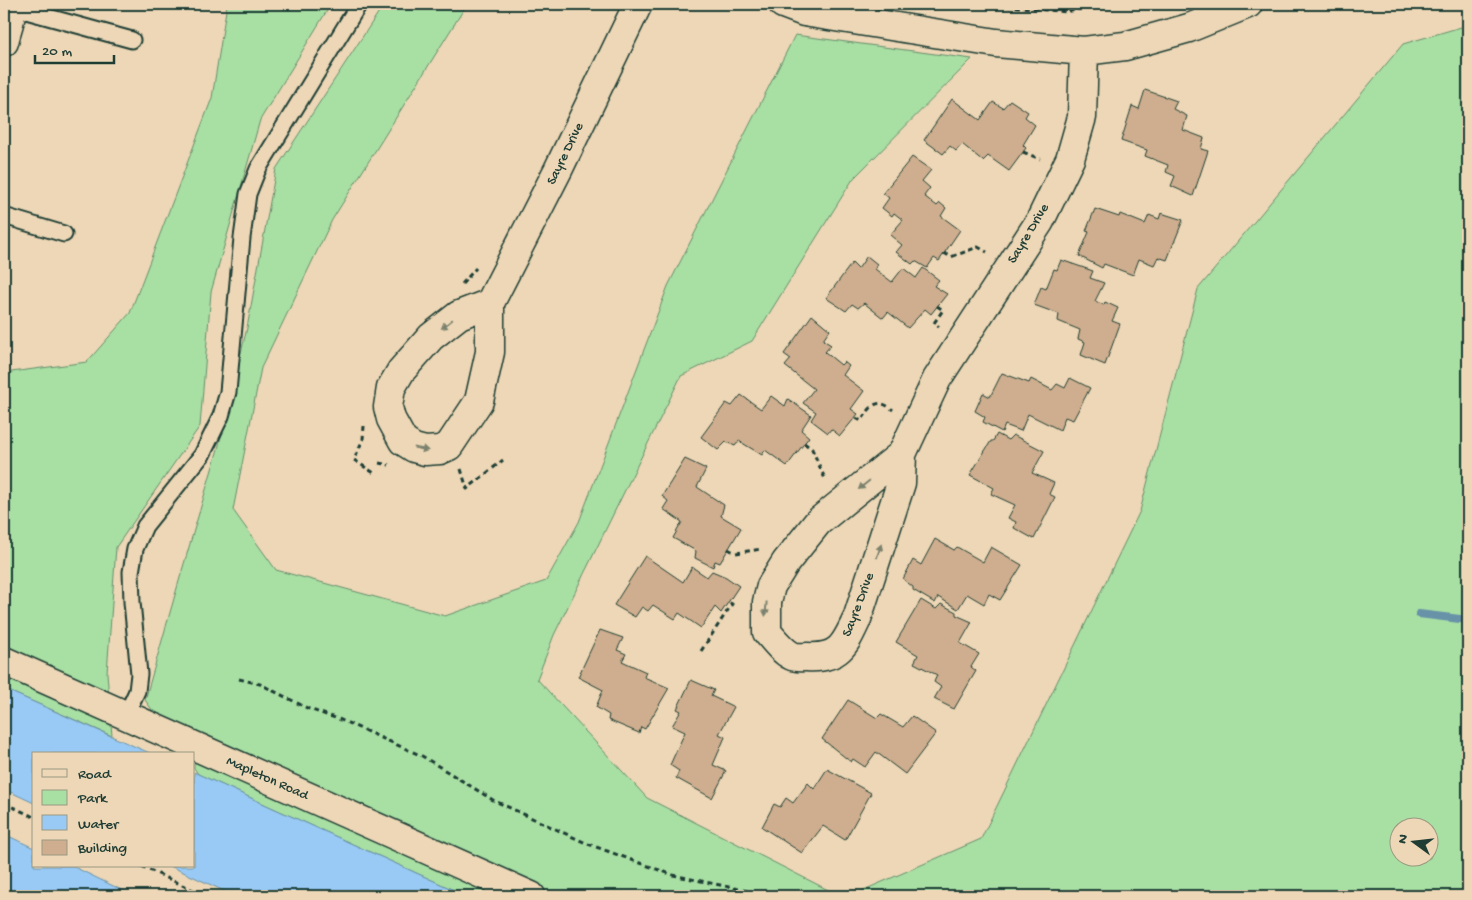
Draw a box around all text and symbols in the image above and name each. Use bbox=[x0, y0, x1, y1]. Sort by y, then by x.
scale bar bbox=[35, 32, 114, 64]
text: 20 m bbox=[42, 43, 72, 61]
street label: Sayre Drive bbox=[544, 119, 589, 188]
street label: Sayre Drive bbox=[1004, 200, 1054, 267]
one-way arrow bbox=[441, 319, 454, 330]
one-way arrow bbox=[414, 445, 429, 453]
one-way arrow bbox=[858, 479, 871, 490]
one-way arrow bbox=[876, 543, 883, 558]
street label: Sayre Drive bbox=[839, 570, 879, 639]
one-way arrow bbox=[762, 601, 770, 617]
legend bbox=[32, 752, 195, 868]
street label: Mapleton Road bbox=[223, 753, 312, 805]
text: Road bbox=[78, 766, 112, 784]
text: Park bbox=[77, 790, 108, 808]
text: Water bbox=[78, 816, 120, 834]
north arrow bbox=[1390, 818, 1440, 868]
text: N bbox=[1394, 833, 1413, 846]
text: Building bbox=[77, 840, 127, 858]

